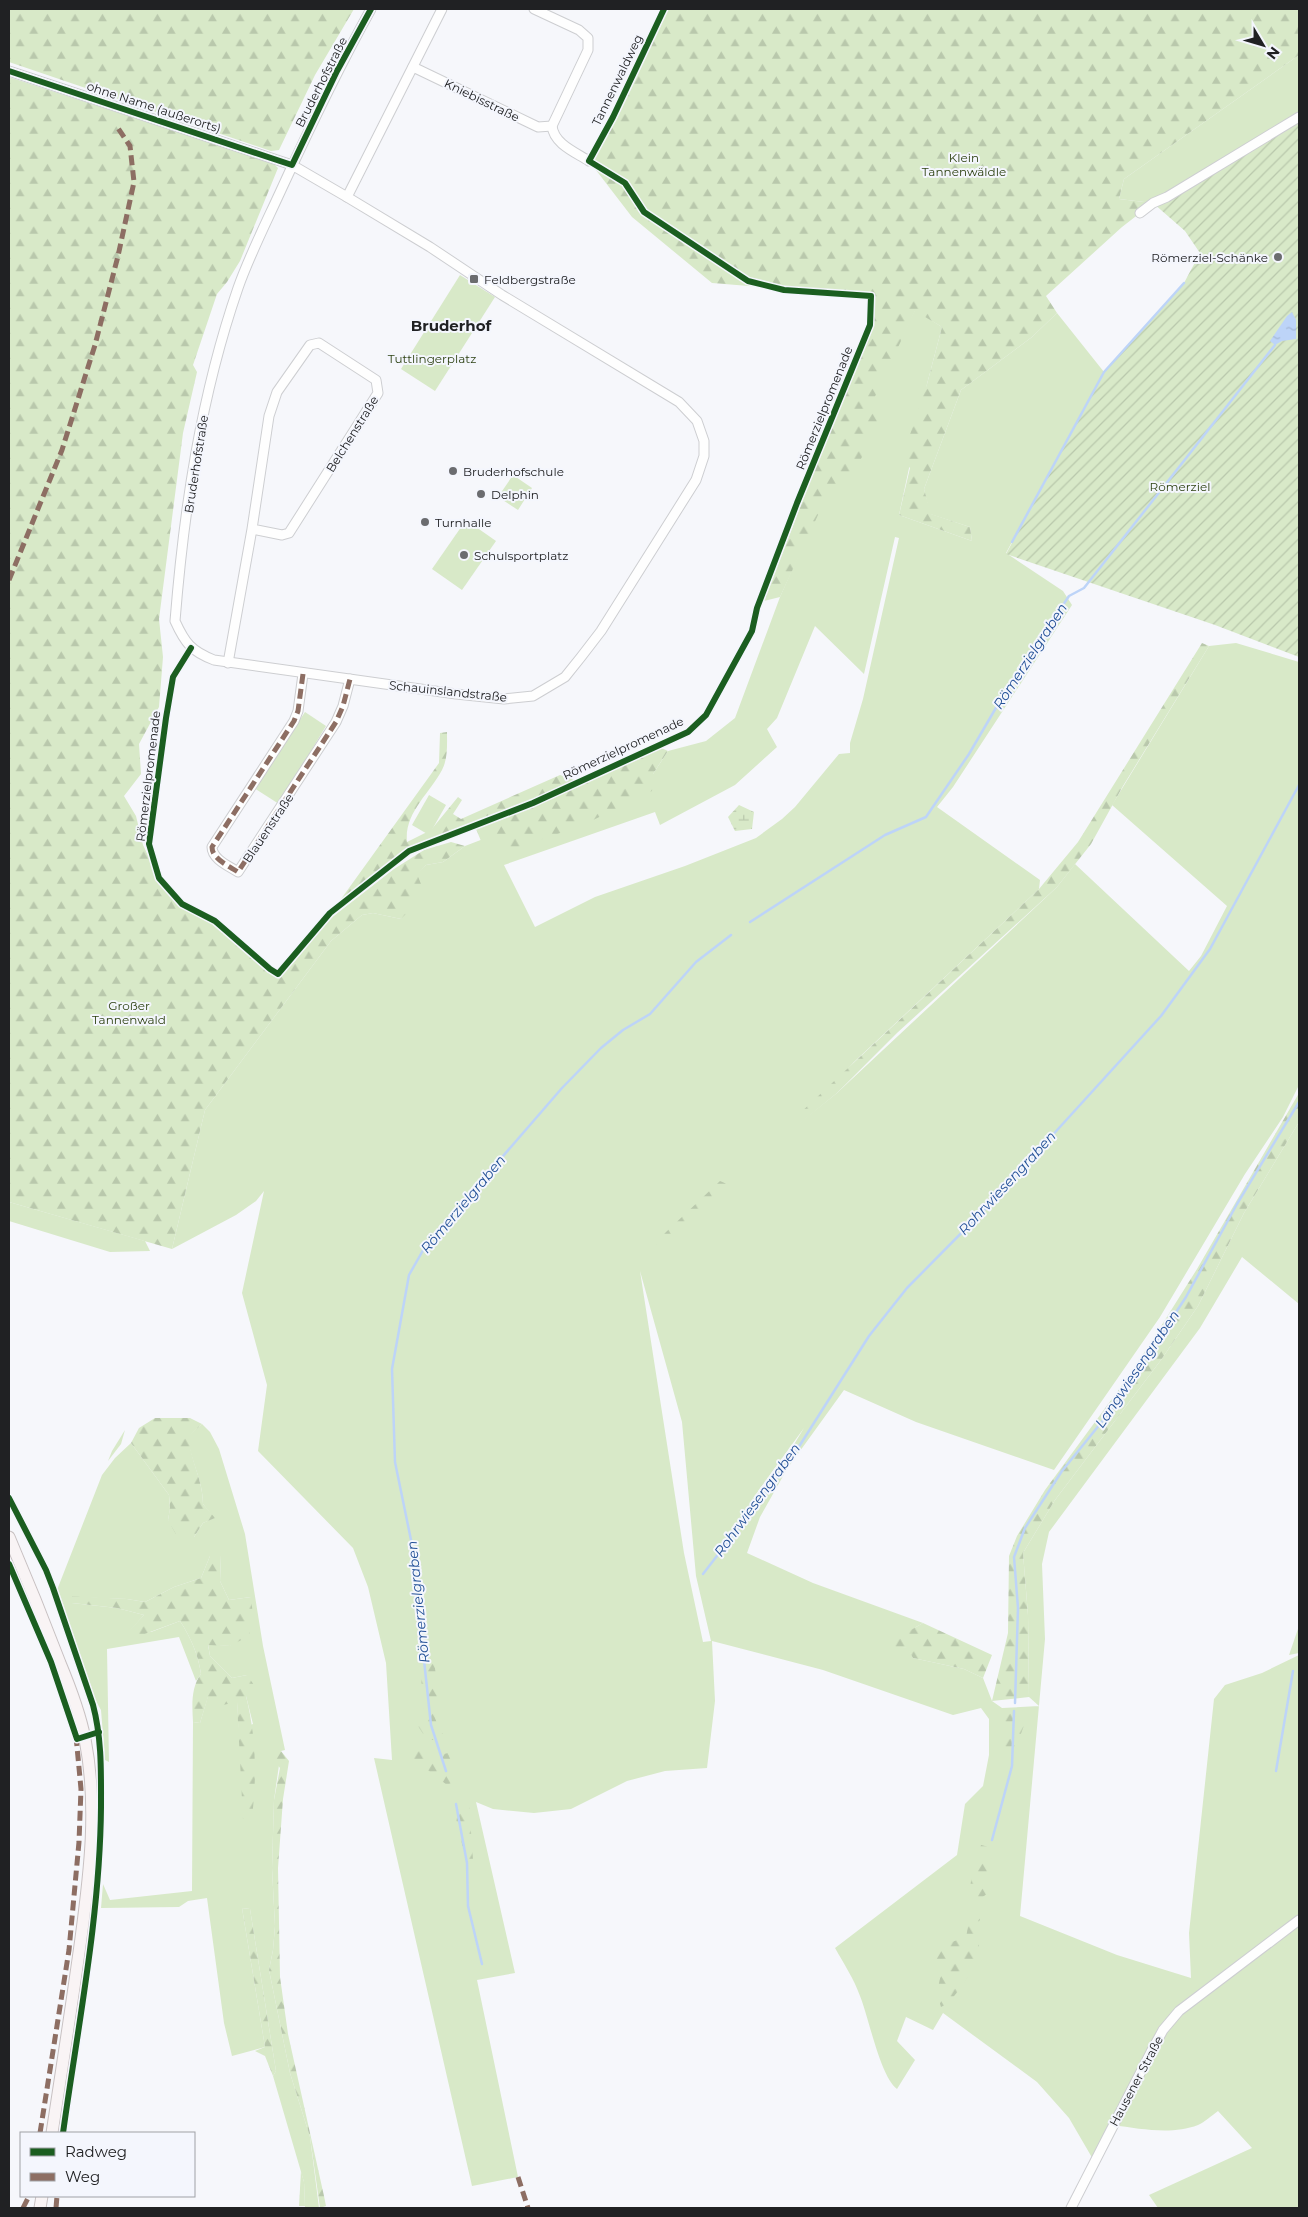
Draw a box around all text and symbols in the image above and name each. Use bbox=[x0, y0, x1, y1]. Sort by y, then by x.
north arrow bbox=[1238, 20, 1288, 70]
street label: Tannenwaldweg bbox=[588, 32, 646, 128]
street label: Bruderhofstraße bbox=[292, 34, 350, 130]
text: N bbox=[1263, 43, 1284, 63]
street label: Kniebisstraße bbox=[442, 75, 522, 125]
street label: ohne Name (außerorts) bbox=[85, 78, 223, 136]
park label: Klein Tannenwäldle bbox=[922, 150, 1006, 179]
place label: Römerziel-Schänke bbox=[1151, 250, 1268, 265]
marker: Römerziel-Schänke bbox=[1272, 251, 1284, 263]
place label: Feldbergstraße bbox=[484, 272, 576, 287]
marker: Feldbergstraße bbox=[468, 273, 480, 285]
district label: Bruderhof bbox=[411, 316, 492, 335]
street label: Römerzielpromenade bbox=[792, 344, 856, 472]
park label: Tuttlingerplatz bbox=[388, 351, 476, 366]
street label: Belchenstraße bbox=[323, 393, 381, 475]
street label: Bruderhofstraße bbox=[181, 414, 211, 514]
place label: Bruderhofschule bbox=[463, 464, 564, 479]
marker: Bruderhofschule bbox=[447, 465, 459, 477]
park label: Römerziel bbox=[1150, 479, 1210, 494]
place label: Delphin bbox=[491, 487, 539, 502]
marker: Delphin bbox=[475, 488, 487, 500]
place label: Turnhalle bbox=[435, 515, 492, 530]
marker: Turnhalle bbox=[419, 516, 431, 528]
place label: Schulsportplatz bbox=[474, 548, 568, 563]
marker: Schulsportplatz bbox=[458, 549, 470, 561]
water label: Römerzielgraben bbox=[989, 600, 1071, 712]
street label: Schauinslandstraße bbox=[388, 677, 508, 705]
street label: Römerzielpromenade bbox=[133, 710, 163, 842]
street label: Römerzielpromenade bbox=[560, 713, 686, 783]
street label: Blauenstraße bbox=[239, 791, 297, 865]
park label: Großer Tannenwald bbox=[92, 998, 166, 1027]
water label: Rohrwiesengraben bbox=[954, 1127, 1060, 1239]
water label: Römerzielgraben bbox=[417, 1151, 509, 1257]
water label: Langwiesengraben bbox=[1091, 1307, 1183, 1431]
water label: Rohrwiesengraben bbox=[710, 1440, 804, 1560]
water label: Römerzielgraben bbox=[403, 1540, 433, 1664]
street label: Hausener Straße bbox=[1106, 2033, 1166, 2129]
legend bbox=[20, 2132, 195, 2197]
text: Radweg bbox=[65, 2142, 127, 2161]
text: Weg bbox=[65, 2167, 100, 2186]

